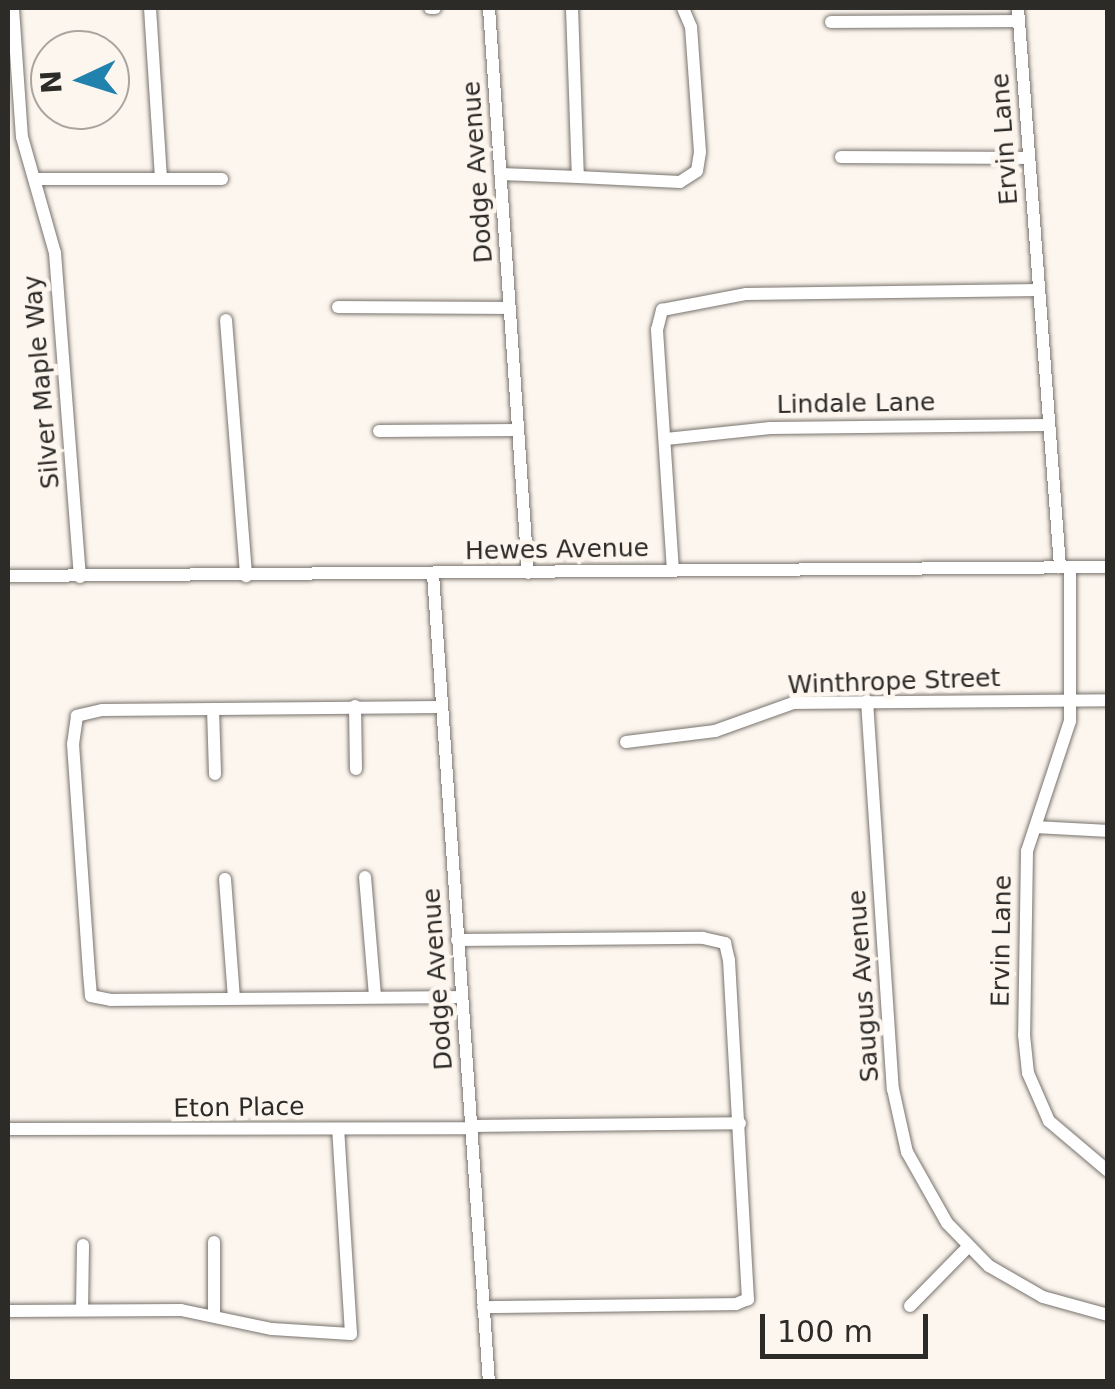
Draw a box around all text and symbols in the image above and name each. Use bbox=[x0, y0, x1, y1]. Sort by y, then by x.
north arrow bbox=[30, 30, 130, 130]
text: N bbox=[34, 69, 69, 95]
street label: Ervin Lane bbox=[985, 72, 1025, 206]
street label: Dodge Avenue bbox=[457, 80, 499, 264]
street label: Silver Maple Way bbox=[18, 274, 66, 490]
street label: Lindale Lane bbox=[776, 388, 936, 420]
street label: Hewes Avenue bbox=[465, 533, 649, 567]
street label: Winthrope Street bbox=[787, 663, 1001, 701]
street label: Ervin Lane bbox=[986, 875, 1018, 1007]
street label: Dodge Avenue bbox=[417, 887, 459, 1071]
street label: Saugus Avenue bbox=[842, 889, 886, 1083]
street label: Eton Place bbox=[173, 1092, 305, 1124]
scale bar bbox=[765, 1294, 932, 1356]
text: 100 m bbox=[777, 1314, 873, 1349]

